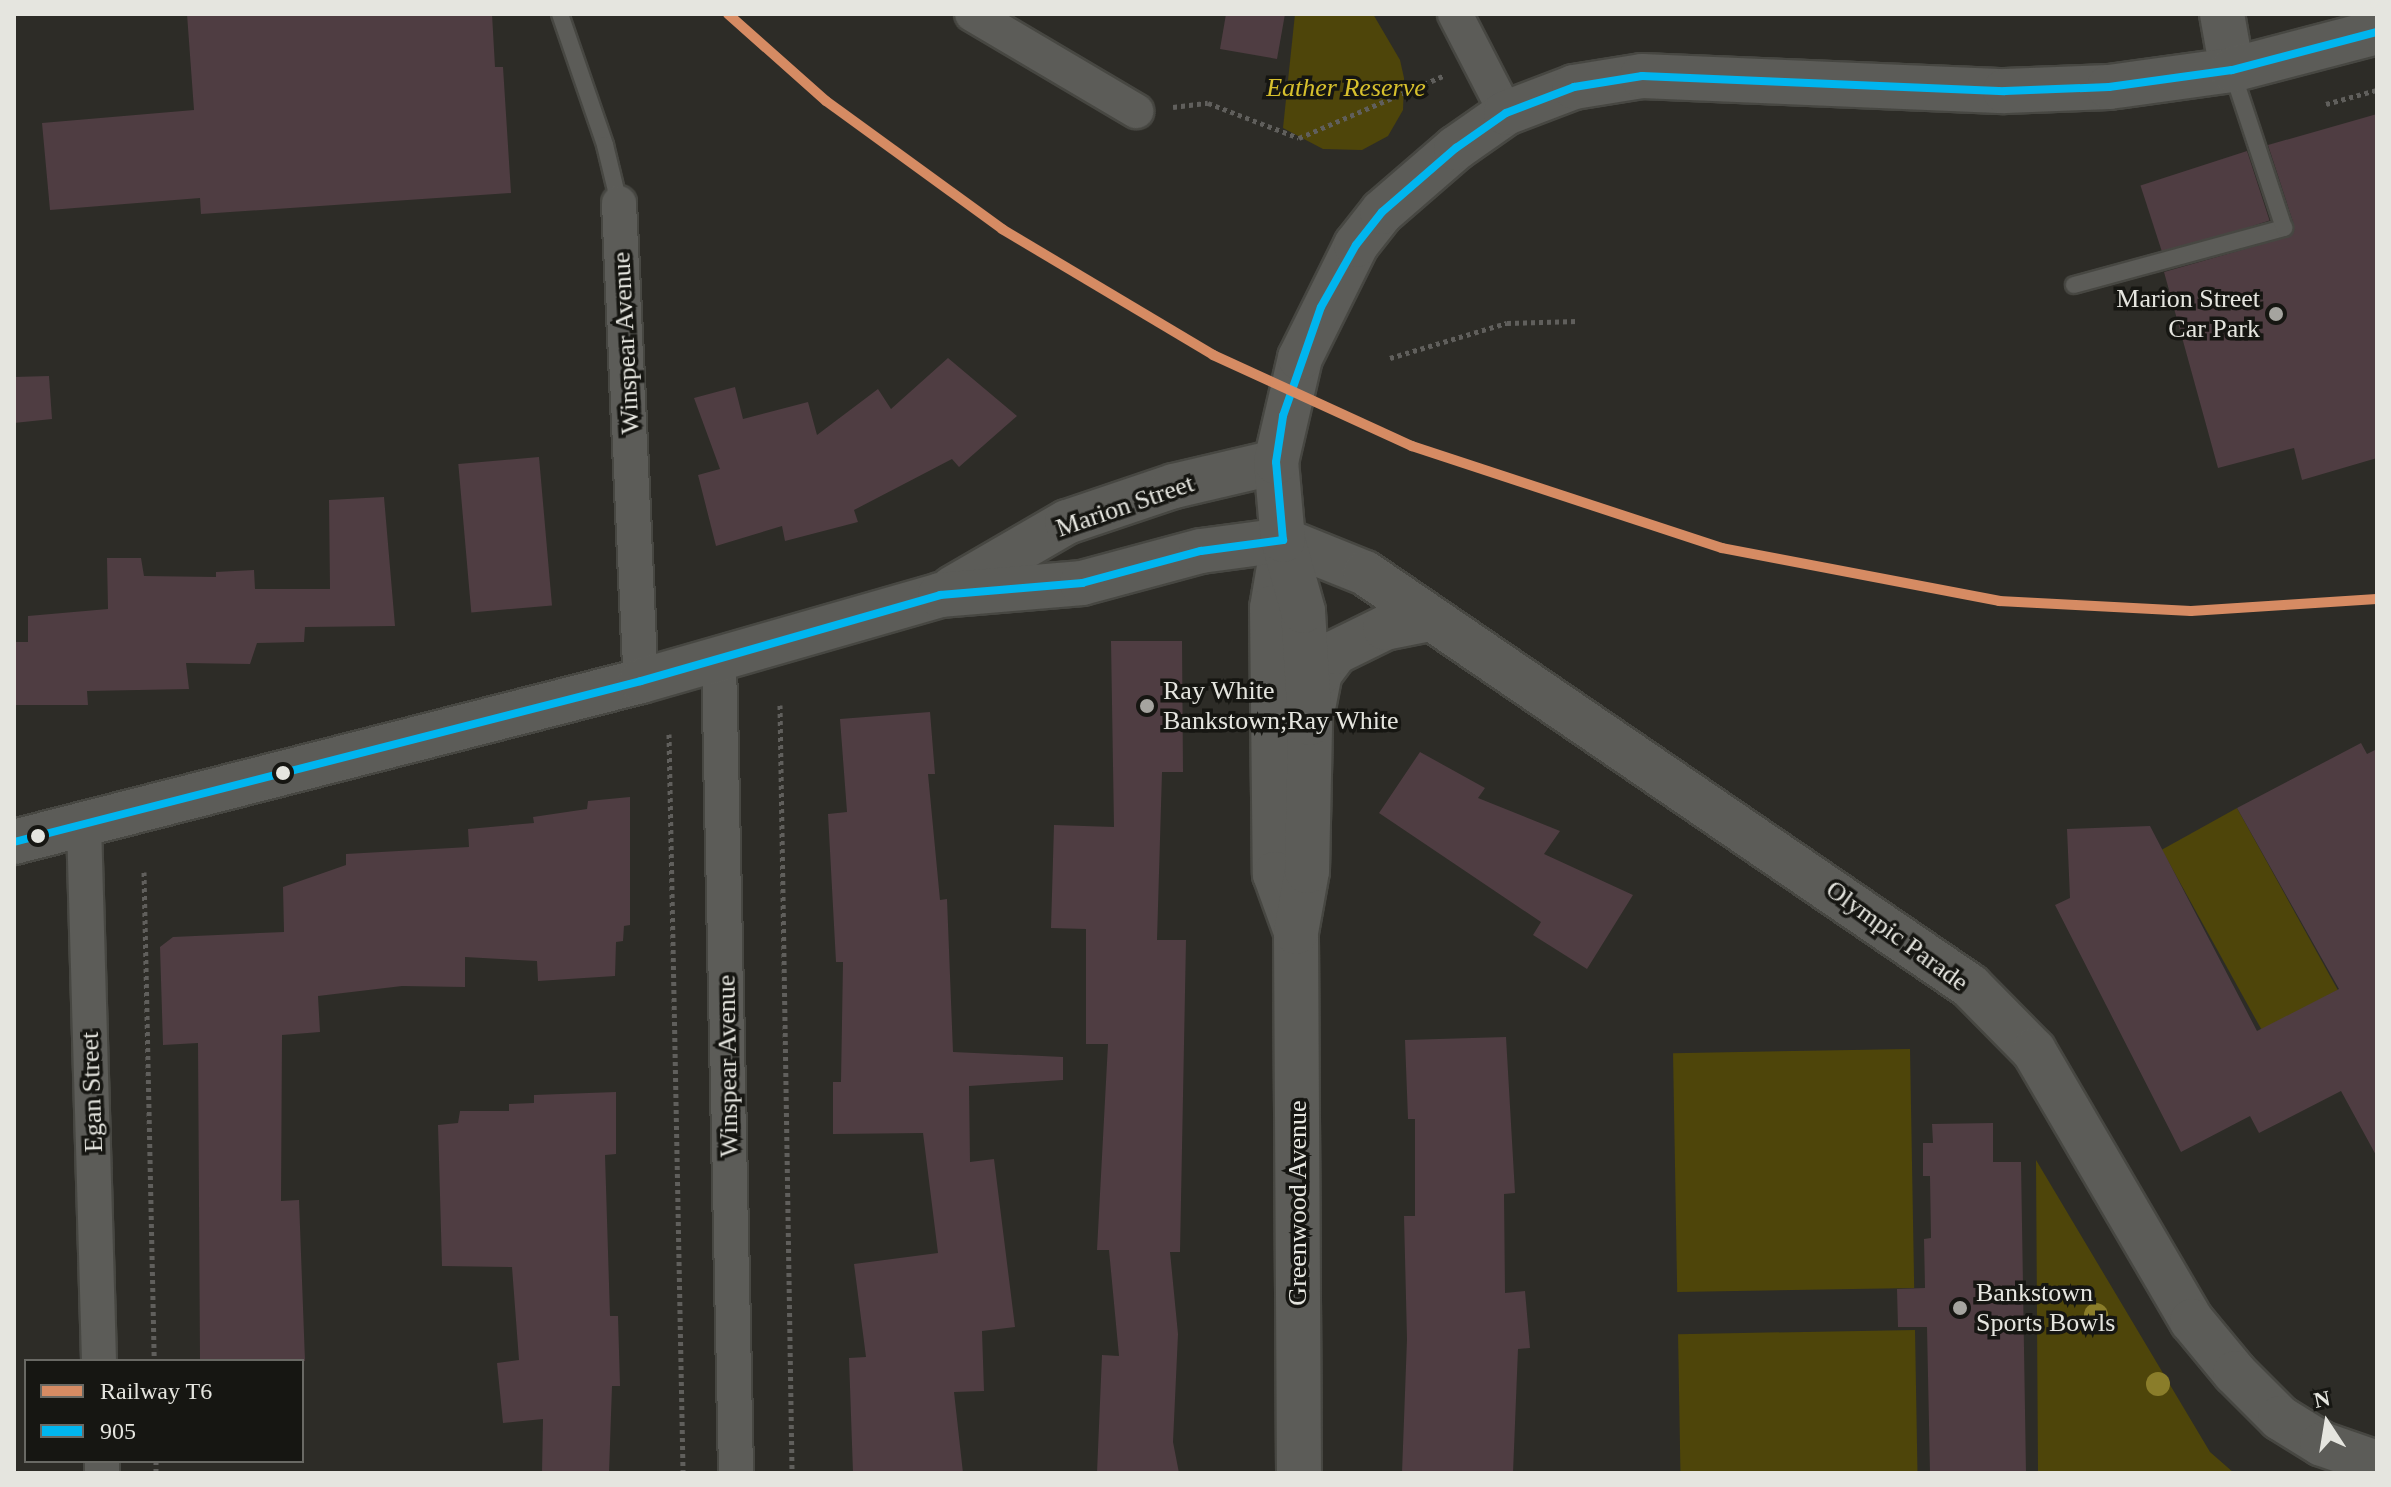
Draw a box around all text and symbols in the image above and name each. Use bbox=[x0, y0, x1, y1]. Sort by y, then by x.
park label: Eather Reserve bbox=[1266, 72, 1426, 104]
street label: Winspear Avenue bbox=[606, 250, 646, 436]
place label: Marion Street Car Park bbox=[2116, 283, 2260, 344]
marker: Marion Street Car Park bbox=[2267, 305, 2285, 323]
street label: Marion Street bbox=[1052, 468, 1198, 544]
place label: Ray White Bankstown;Ray White bbox=[1163, 675, 1399, 736]
marker: Ray White Bankstown;Ray White bbox=[1138, 697, 1156, 715]
unlabelled marker bbox=[275, 765, 291, 781]
unlabelled marker bbox=[30, 828, 46, 844]
street label: Olympic Parade bbox=[1820, 874, 1974, 998]
street label: Winspear Avenue bbox=[711, 974, 745, 1158]
street label: Egan Street bbox=[74, 1031, 110, 1153]
street label: Greenwood Avenue bbox=[1282, 1100, 1314, 1306]
place label: Bankstown Sports Bowls bbox=[1976, 1277, 2115, 1338]
marker: Bankstown Sports Bowls bbox=[1951, 1299, 1969, 1317]
legend bbox=[24, 1359, 304, 1463]
text: Railway T6 bbox=[100, 1378, 212, 1404]
north arrow bbox=[2287, 1383, 2367, 1463]
text: N bbox=[2312, 1385, 2332, 1413]
text: 905 bbox=[100, 1418, 136, 1444]

